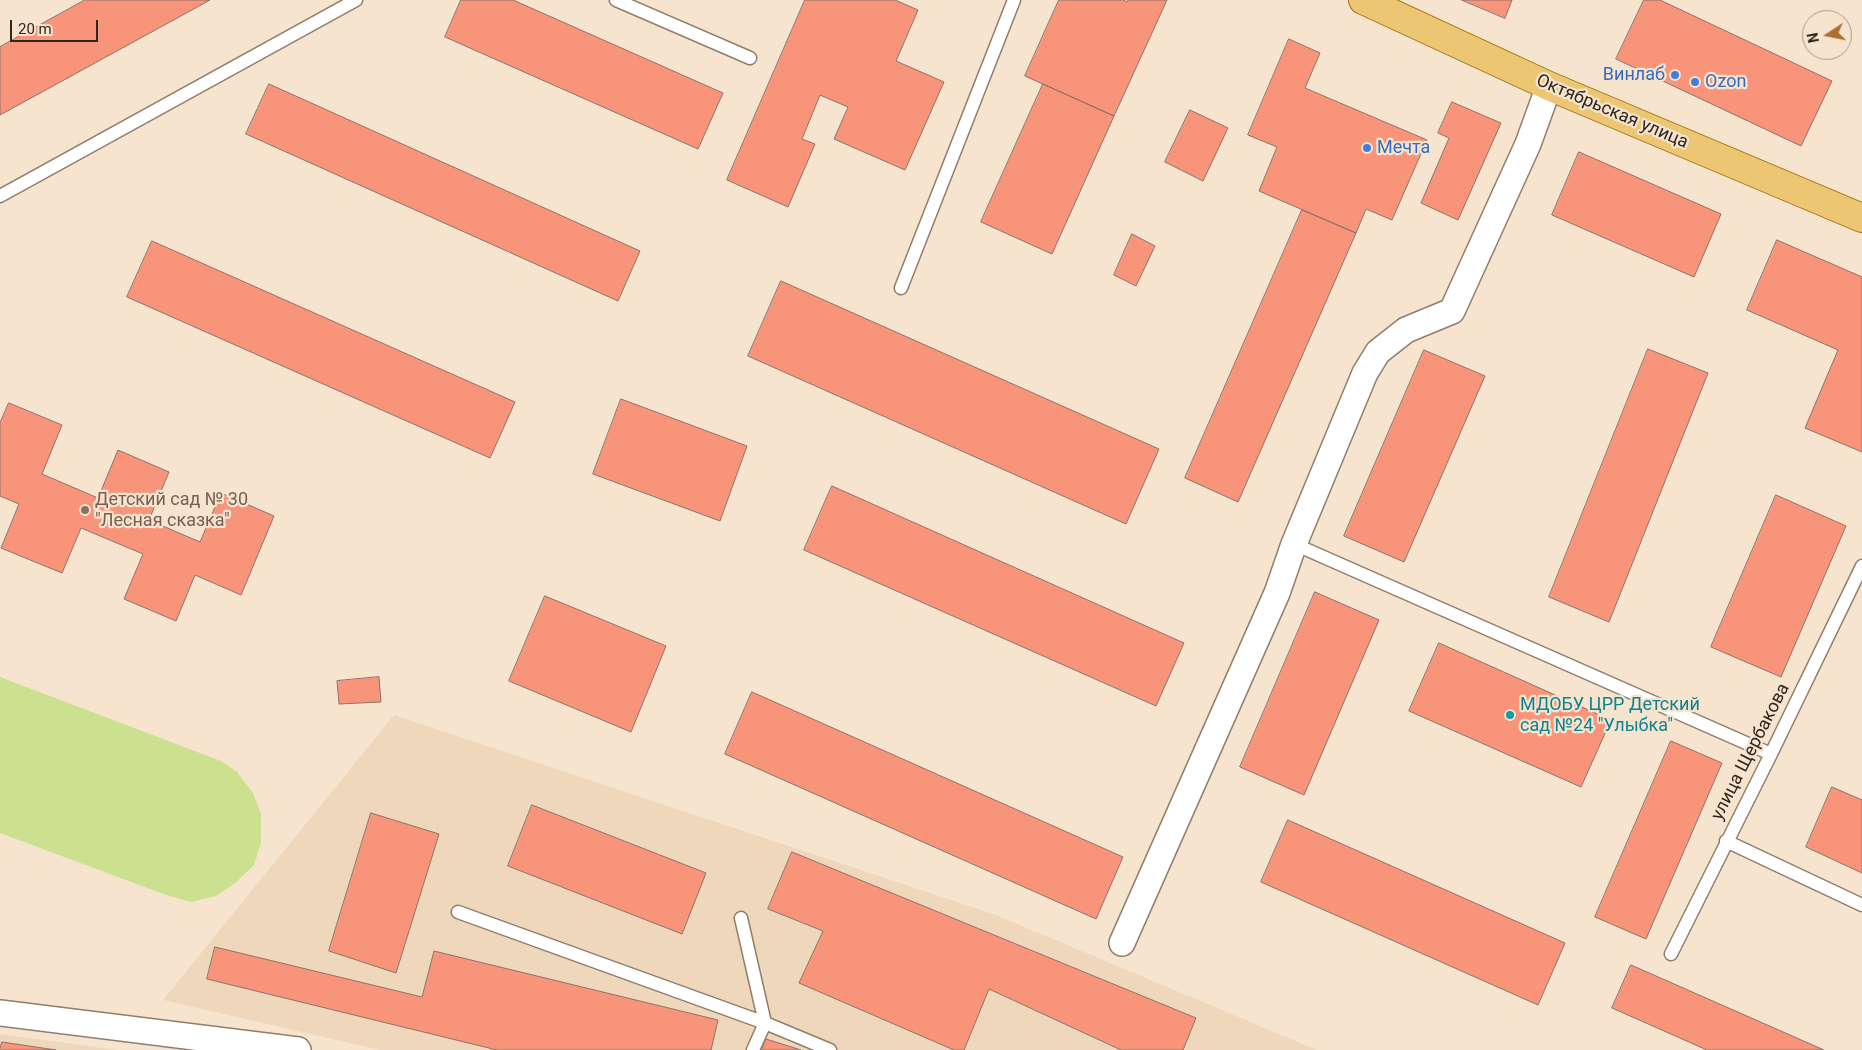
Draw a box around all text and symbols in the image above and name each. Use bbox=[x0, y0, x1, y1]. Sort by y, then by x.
scale bar bbox=[12, 10, 100, 42]
north arrow bbox=[1802, 10, 1852, 60]
text: 20 m bbox=[18, 20, 52, 38]
text: N bbox=[1804, 31, 1822, 44]
place label: Винлаб bbox=[1603, 64, 1665, 86]
marker: Винлаб bbox=[1669, 69, 1681, 81]
street label: Октябрьская улица bbox=[1533, 70, 1691, 154]
place label: Ozon bbox=[1705, 71, 1746, 93]
marker: Ozon bbox=[1689, 76, 1701, 88]
place label: Мечта bbox=[1377, 137, 1430, 159]
marker: Мечта bbox=[1361, 142, 1373, 154]
place label: Детский сад № 30 "Лесная сказка" bbox=[95, 489, 248, 532]
marker: Детский сад № 30 "Лесная сказка" bbox=[79, 504, 91, 516]
street label: улица Щербакова bbox=[1707, 680, 1795, 824]
place label: МДОБУ ЦРР Детский сад №24 "Улыбка" bbox=[1520, 694, 1700, 736]
marker: МДОБУ ЦРР Детский сад №24 "Улыбка" bbox=[1504, 709, 1516, 721]

